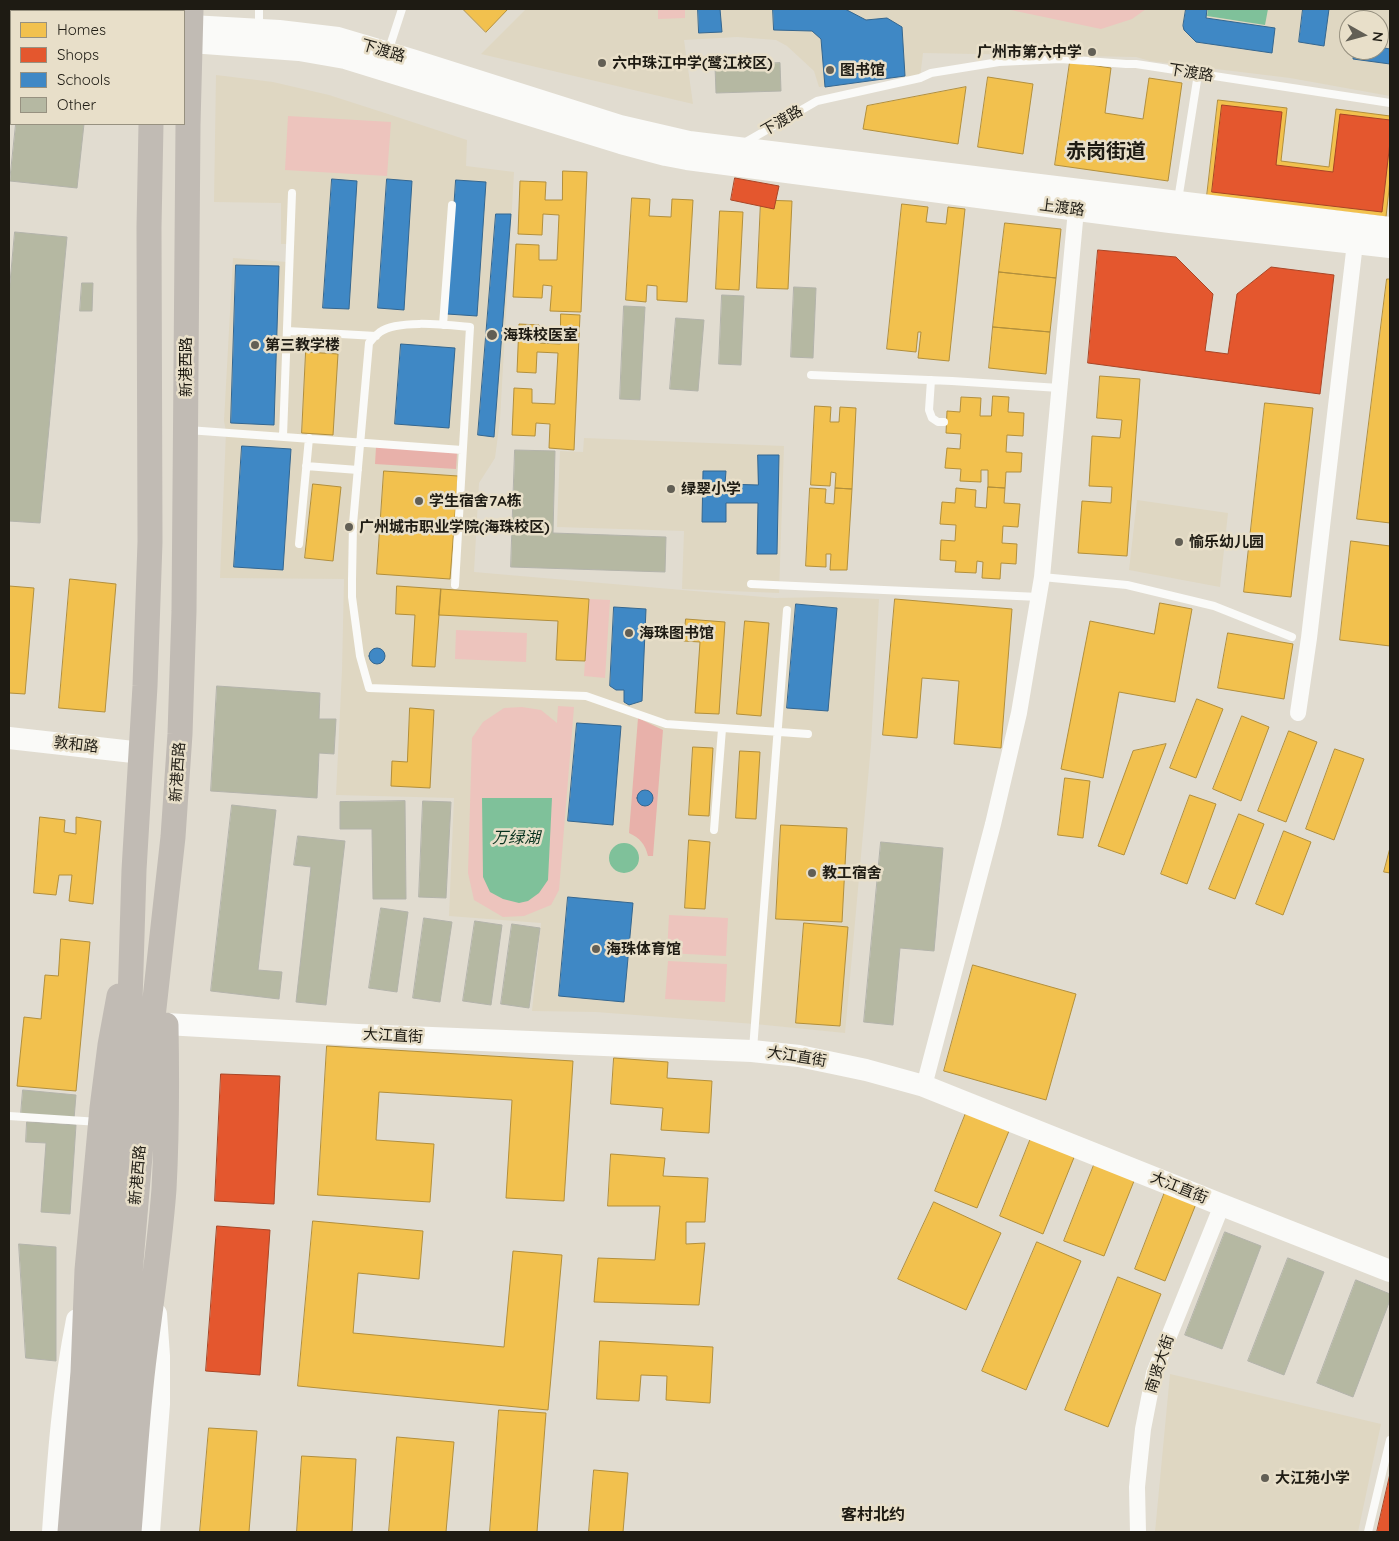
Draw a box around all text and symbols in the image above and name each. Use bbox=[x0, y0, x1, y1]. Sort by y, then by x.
legend bbox=[10, 10, 185, 125]
north arrow bbox=[1339, 10, 1389, 60]
text: Homes bbox=[57, 20, 106, 39]
text: N bbox=[1368, 30, 1387, 43]
street label: 下渡路 bbox=[359, 36, 407, 66]
place label: 广州市第六中学 bbox=[977, 43, 1082, 61]
text: Shops bbox=[57, 45, 99, 64]
marker: 广州市第六中学 bbox=[1086, 46, 1098, 58]
place label: 六中珠江中学(鹭江校区) bbox=[612, 54, 773, 72]
marker: 六中珠江中学(鹭江校区) bbox=[596, 57, 608, 69]
place label: 图书馆 bbox=[840, 61, 885, 79]
street label: 下渡路 bbox=[1167, 61, 1215, 85]
marker: 图书馆 bbox=[824, 64, 836, 76]
text: Schools bbox=[57, 70, 110, 89]
text: Other bbox=[57, 95, 96, 114]
street label: 下渡路 bbox=[758, 102, 806, 140]
district label: 赤岗街道 bbox=[1066, 140, 1146, 164]
street label: 上渡路 bbox=[1039, 196, 1085, 220]
place label: 海珠校医室 bbox=[503, 326, 578, 344]
marker: 海珠校医室 bbox=[485, 328, 499, 342]
place label: 第三教学楼 bbox=[265, 336, 340, 354]
street label: 新港西路 bbox=[177, 337, 195, 397]
marker: 第三教学楼 bbox=[249, 339, 261, 351]
place label: 绿翠小学 bbox=[681, 480, 741, 498]
marker: 绿翠小学 bbox=[665, 483, 677, 495]
place label: 学生宿舍7A栋 bbox=[429, 492, 522, 510]
marker: 学生宿舍7A栋 bbox=[413, 495, 425, 507]
place label: 广州城市职业学院(海珠校区) bbox=[359, 518, 550, 536]
marker: 广州城市职业学院(海珠校区) bbox=[343, 521, 355, 533]
place label: 愉乐幼儿园 bbox=[1189, 533, 1264, 551]
marker: 愉乐幼儿园 bbox=[1173, 536, 1185, 548]
place label: 海珠图书馆 bbox=[639, 624, 714, 642]
marker: 海珠图书馆 bbox=[623, 627, 635, 639]
street label: 敦和路 bbox=[53, 734, 99, 756]
street label: 新港西路 bbox=[167, 741, 189, 803]
water label: 万绿湖 bbox=[492, 828, 540, 848]
place label: 教工宿舍 bbox=[822, 864, 882, 882]
marker: 教工宿舍 bbox=[806, 867, 818, 879]
place label: 海珠体育馆 bbox=[606, 940, 681, 958]
marker: 海珠体育馆 bbox=[590, 943, 602, 955]
street label: 大江直街 bbox=[363, 1025, 423, 1047]
street label: 大江直街 bbox=[766, 1043, 828, 1071]
street label: 新港西路 bbox=[126, 1144, 150, 1206]
street label: 大江直街 bbox=[1148, 1168, 1210, 1208]
street label: 南贤大街 bbox=[1142, 1333, 1178, 1395]
place label: 大江苑小学 bbox=[1275, 1469, 1350, 1487]
marker: 大江苑小学 bbox=[1259, 1472, 1271, 1484]
district label: 客村北约 bbox=[841, 1505, 905, 1525]

